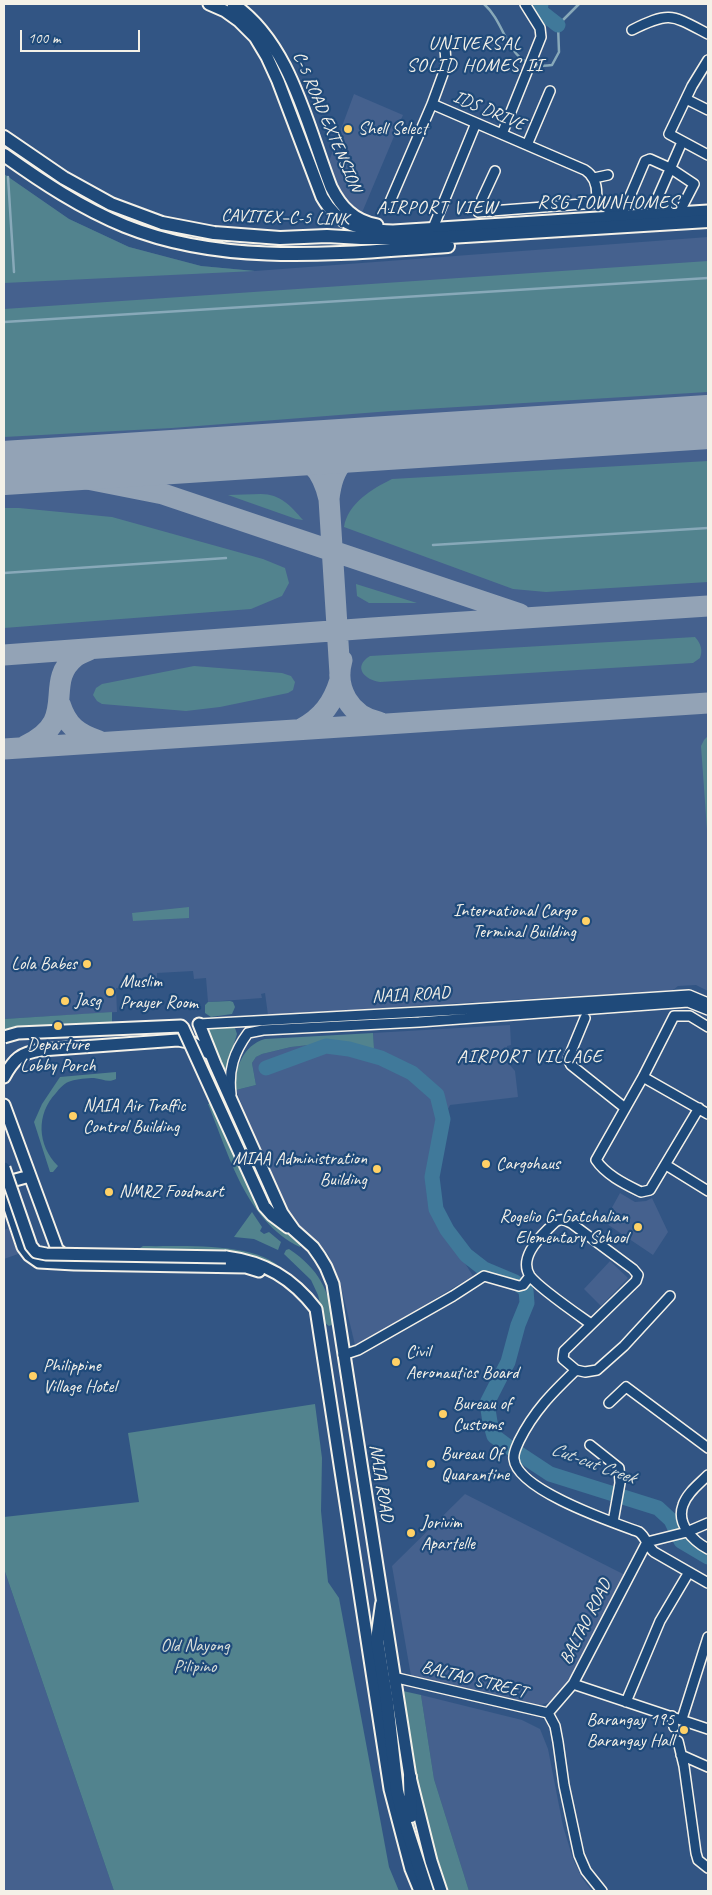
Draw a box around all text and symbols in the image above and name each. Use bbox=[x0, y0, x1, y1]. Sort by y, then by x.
scale bar bbox=[22, 20, 142, 52]
text: 100 m bbox=[28, 29, 60, 48]
district label: UNIVERSAL SOLID HOMES II bbox=[405, 33, 545, 77]
street label: C-5 ROAD EXTENSION bbox=[288, 48, 366, 196]
street label: IDS DRIVE bbox=[450, 86, 528, 136]
place label: Shell Select bbox=[358, 118, 427, 140]
marker: Shell Select bbox=[342, 123, 354, 135]
district label: RSG TOWNHOMES bbox=[536, 192, 680, 214]
district label: AIRPORT VIEW bbox=[375, 197, 499, 219]
street label: CAVITEX–C-5 LINK bbox=[221, 205, 349, 231]
place label: International Cargo Terminal Building bbox=[453, 900, 576, 942]
marker: International Cargo Terminal Building bbox=[580, 915, 592, 927]
place label: Lola Babes bbox=[11, 953, 77, 975]
marker: Lola Babes bbox=[81, 958, 93, 970]
place label: Muslim Prayer Room bbox=[120, 971, 198, 1014]
street label: NAIA ROAD bbox=[371, 982, 451, 1008]
marker: Muslim Prayer Room bbox=[104, 986, 116, 998]
place label: Jasg bbox=[75, 990, 101, 1012]
marker: Jasg bbox=[59, 995, 71, 1007]
marker: Departure Lobby Porch bbox=[52, 1020, 64, 1032]
place label: Departure Lobby Porch bbox=[20, 1034, 96, 1076]
district label: AIRPORT VILLAGE bbox=[456, 1046, 604, 1068]
place label: NAIA Air Traffic Control Building bbox=[83, 1095, 186, 1138]
marker: NAIA Air Traffic Control Building bbox=[67, 1110, 79, 1122]
place label: MIAA Administration Building bbox=[233, 1148, 367, 1190]
place label: Cargohaus bbox=[496, 1153, 560, 1175]
marker: Cargohaus bbox=[480, 1158, 492, 1170]
marker: MIAA Administration Building bbox=[371, 1163, 383, 1175]
place label: NMRZ Foodmart bbox=[119, 1181, 224, 1203]
marker: NMRZ Foodmart bbox=[103, 1186, 115, 1198]
place label: Rogelio G. Gatchalian Elementary School bbox=[499, 1206, 628, 1248]
marker: Rogelio G. Gatchalian Elementary School bbox=[632, 1221, 644, 1233]
place label: Civil Aeronautics Board bbox=[406, 1341, 519, 1384]
place label: Philippine Village Hotel bbox=[43, 1355, 116, 1398]
marker: Civil Aeronautics Board bbox=[390, 1356, 402, 1368]
marker: Philippine Village Hotel bbox=[27, 1370, 39, 1382]
place label: Bureau of Customs bbox=[453, 1393, 511, 1436]
marker: Bureau of Customs bbox=[437, 1408, 449, 1420]
water label: Cut-cut Creek bbox=[548, 1438, 638, 1490]
street label: NAIA ROAD bbox=[364, 1443, 398, 1523]
place label: Bureau Of Quarantine bbox=[441, 1443, 509, 1486]
marker: Bureau Of Quarantine bbox=[425, 1458, 437, 1470]
place label: Jorivim Apartelle bbox=[421, 1512, 475, 1555]
marker: Jorivim Apartelle bbox=[405, 1527, 417, 1539]
street label: BALTAO ROAD bbox=[555, 1576, 617, 1668]
park label: Old Nayong Pilipino bbox=[160, 1635, 230, 1678]
street label: BALTAO STREET bbox=[419, 1656, 529, 1704]
place label: Barangay 195 Barangay Hall bbox=[586, 1709, 674, 1752]
marker: Barangay 195 Barangay Hall bbox=[678, 1724, 690, 1736]

